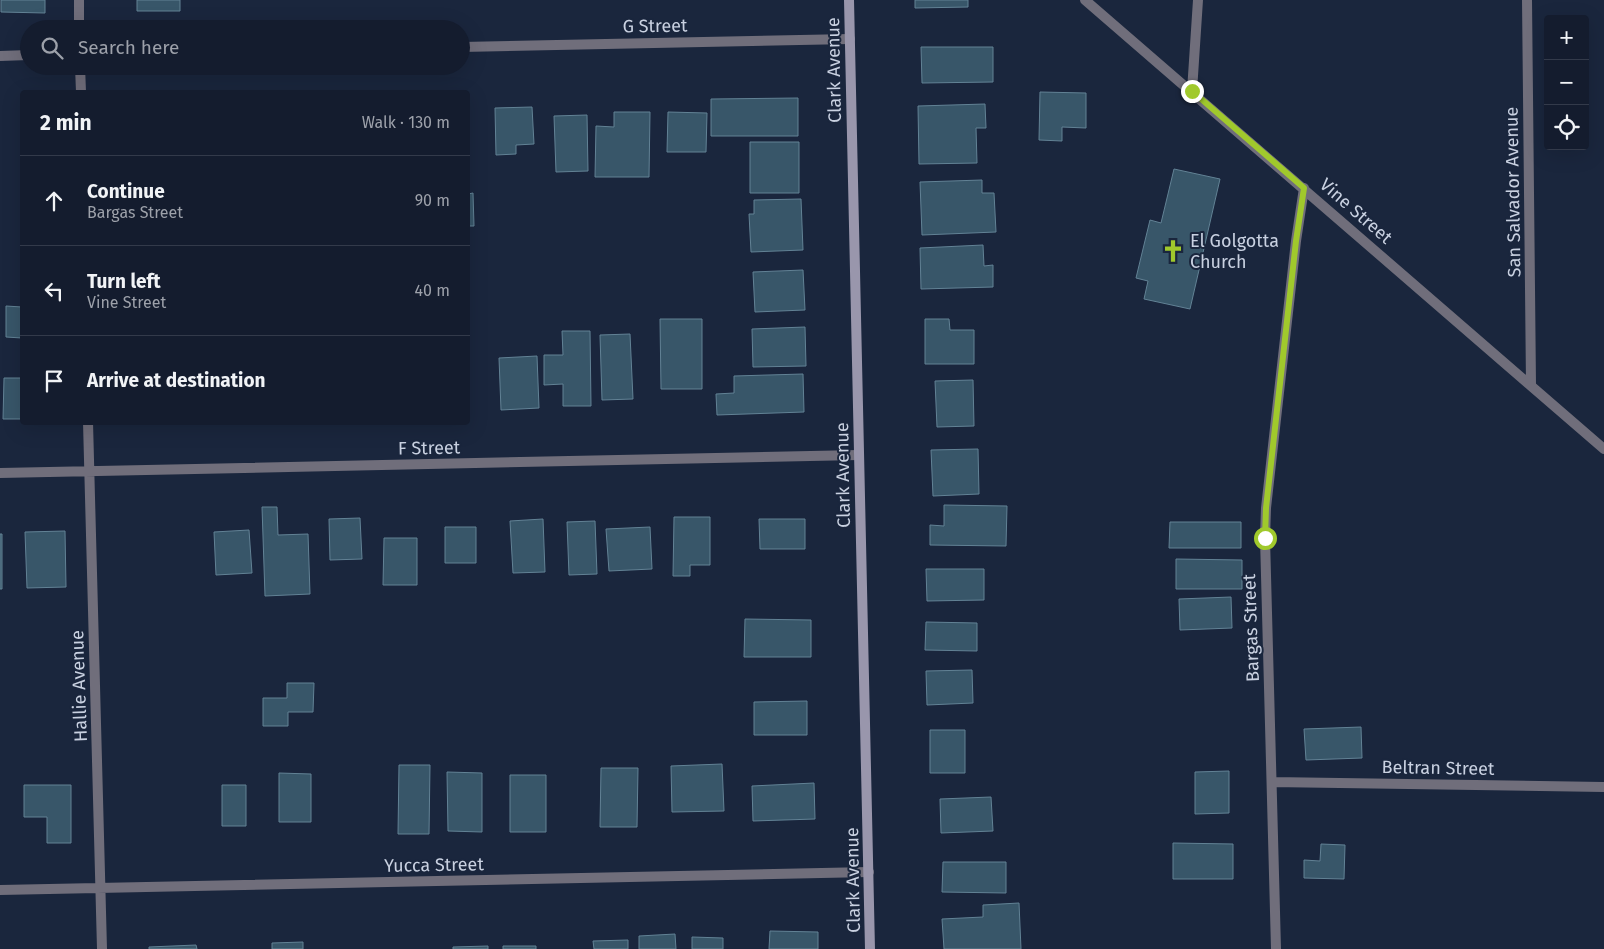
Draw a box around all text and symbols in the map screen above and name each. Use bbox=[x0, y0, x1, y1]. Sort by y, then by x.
street label: G Street bbox=[622, 14, 688, 38]
map controls bbox=[1544, 15, 1589, 150]
button: + bbox=[1544, 15, 1589, 60]
street label: Clark Avenue bbox=[822, 17, 846, 123]
search box bbox=[20, 20, 470, 75]
icon: search bbox=[38, 34, 66, 62]
text: Search here bbox=[78, 36, 179, 59]
button: − bbox=[1544, 60, 1589, 105]
route end bbox=[1181, 80, 1204, 103]
button: locate bbox=[1544, 105, 1589, 150]
street label: San Salvador Avenue bbox=[1501, 107, 1525, 277]
text: 2 min bbox=[40, 110, 92, 136]
text: Walk · 130 m bbox=[362, 113, 450, 132]
street label: Vine Street bbox=[1315, 173, 1397, 249]
text: Continue bbox=[87, 180, 165, 203]
icon: ahead bbox=[40, 187, 68, 215]
text: 90 m bbox=[415, 191, 450, 210]
text: Bargas Street bbox=[87, 203, 183, 222]
place label: El Golgotta Church bbox=[1190, 230, 1279, 273]
church icon: El Golgotta Church bbox=[1160, 238, 1186, 264]
text: Turn left bbox=[87, 270, 161, 293]
icon: left bbox=[40, 277, 68, 305]
text: 40 m bbox=[415, 281, 450, 300]
text: Vine Street bbox=[87, 293, 166, 312]
icon: arrive bbox=[40, 367, 68, 395]
text: Arrive at destination bbox=[87, 369, 266, 392]
street label: Clark Avenue bbox=[831, 422, 855, 528]
street label: F Street bbox=[398, 436, 461, 460]
route start bbox=[1254, 527, 1277, 550]
street label: Bargas Street bbox=[1238, 573, 1264, 682]
street label: Hallie Avenue bbox=[66, 630, 92, 742]
street label: Beltran Street bbox=[1381, 756, 1495, 780]
street label: Clark Avenue bbox=[841, 827, 865, 933]
street label: Yucca Street bbox=[384, 853, 484, 877]

